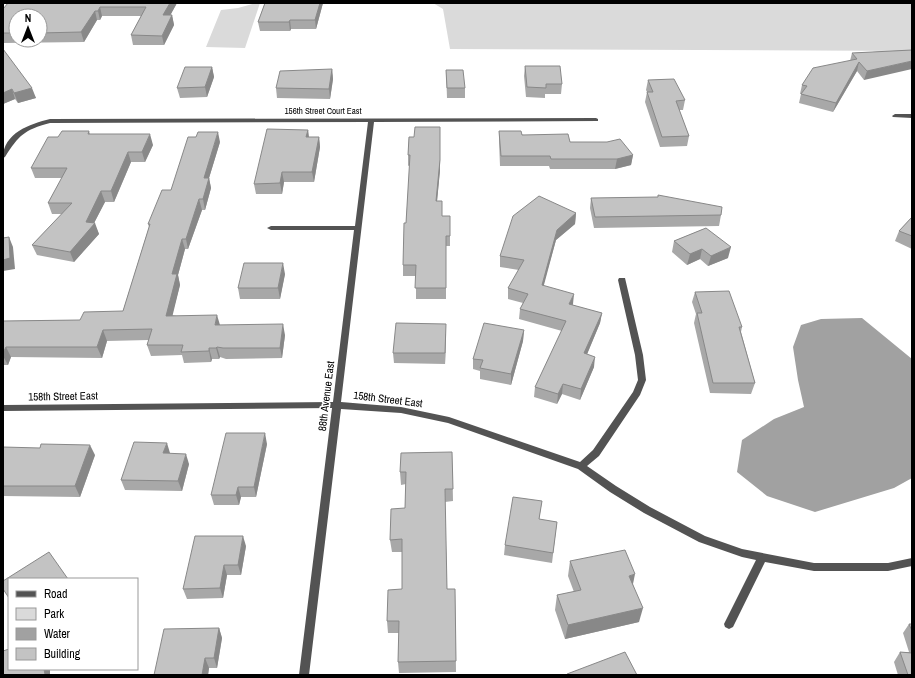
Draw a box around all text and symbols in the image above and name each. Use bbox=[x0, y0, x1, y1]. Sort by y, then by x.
north arrow bbox=[8, 8, 48, 48]
text: N bbox=[25, 11, 31, 25]
street label: 156th Street Court East bbox=[284, 105, 362, 117]
street label: 88th Avenue East bbox=[315, 360, 337, 432]
street label: 158th Street East bbox=[28, 388, 98, 404]
street label: 158th Street East bbox=[353, 388, 424, 410]
legend bbox=[8, 578, 138, 670]
text: Road bbox=[44, 586, 68, 602]
text: Park bbox=[44, 606, 64, 622]
text: Water bbox=[44, 626, 71, 642]
text: Building bbox=[44, 646, 81, 662]

